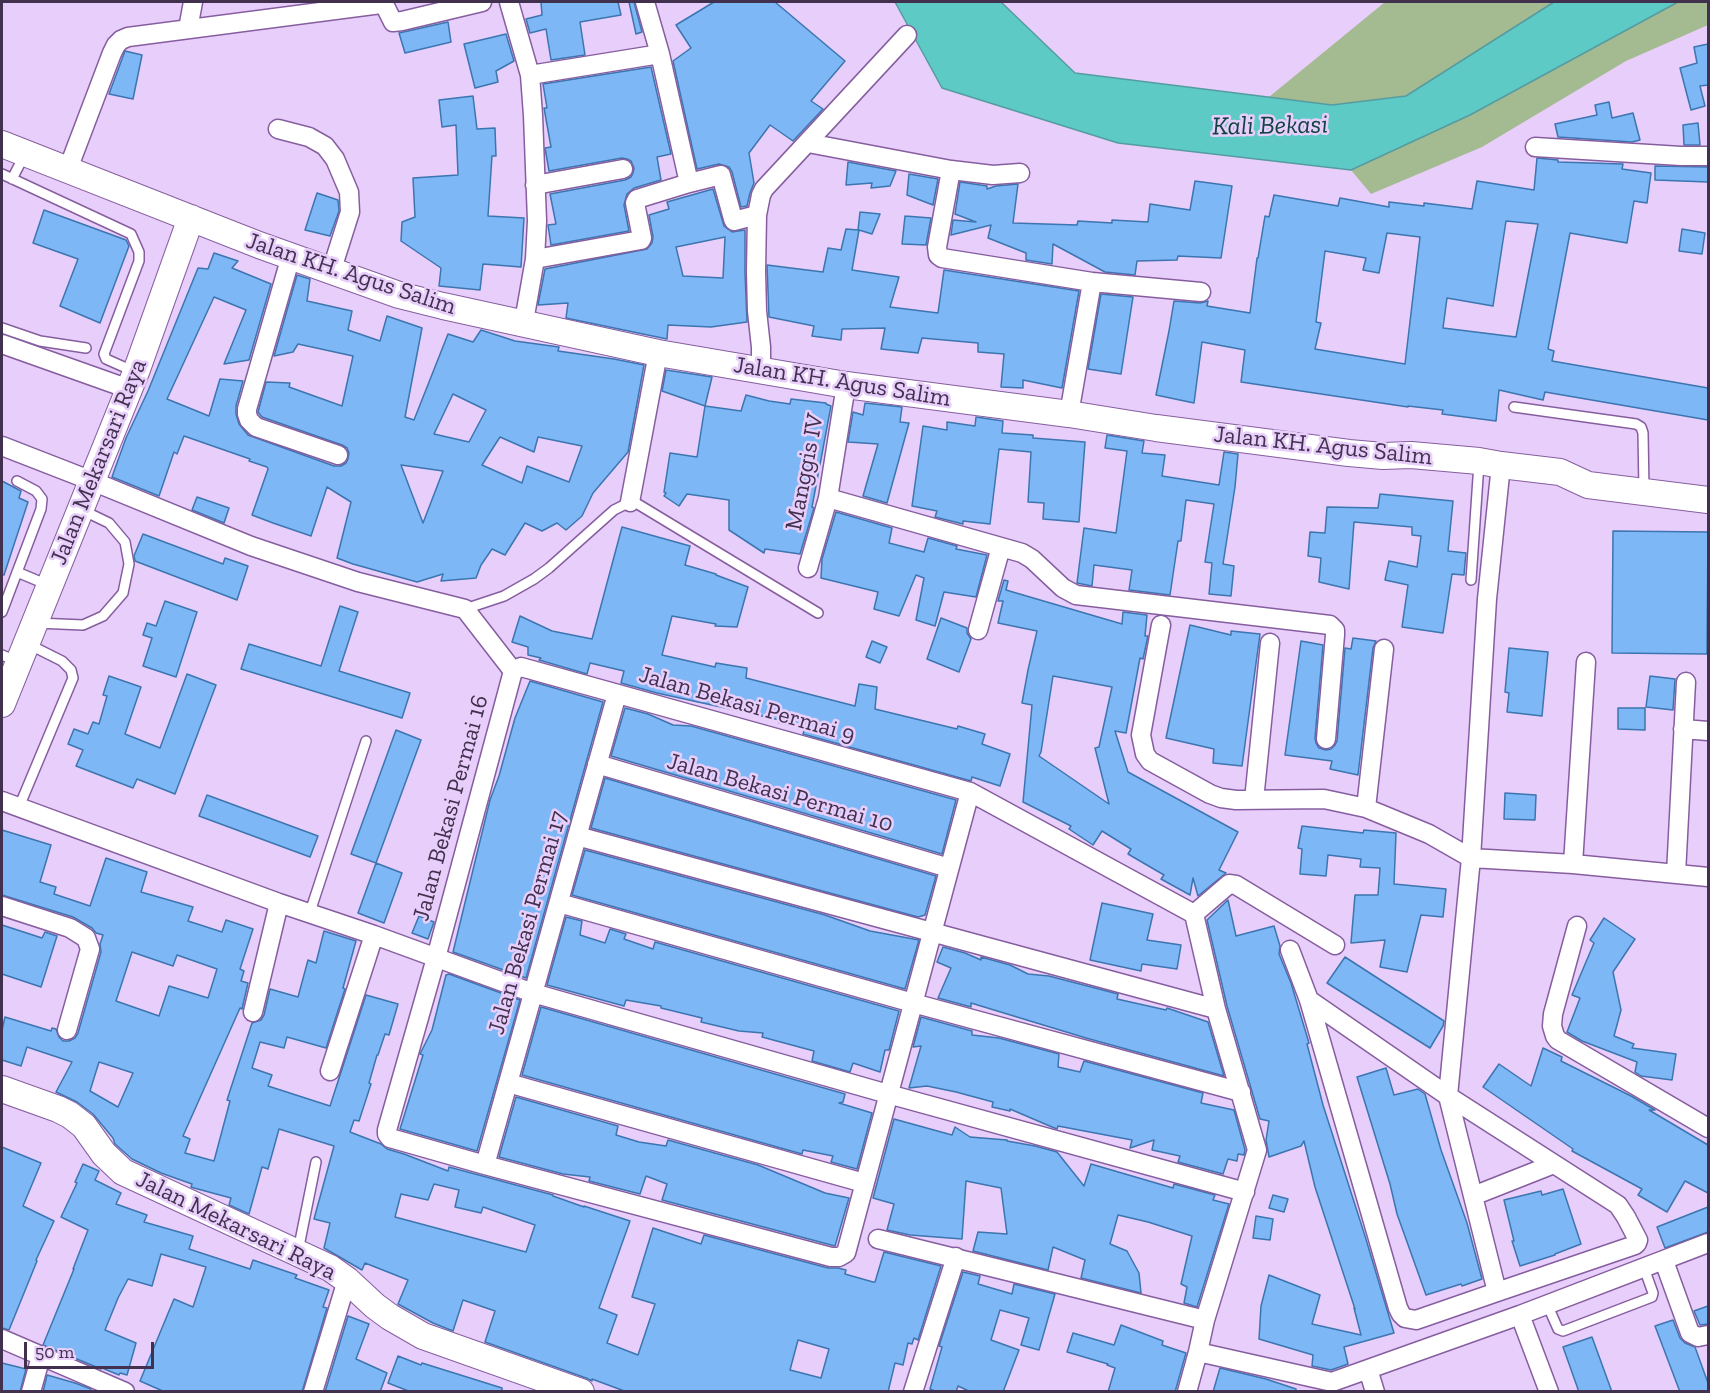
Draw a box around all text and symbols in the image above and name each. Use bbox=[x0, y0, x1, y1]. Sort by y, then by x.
water label: Kali Bekasi bbox=[1212, 109, 1328, 143]
street label: Jalan KH. Agus Salim bbox=[242, 226, 460, 322]
street label: Jalan KH. Agus Salim bbox=[732, 351, 952, 413]
street label: Jalan Mekarsari Raya bbox=[45, 355, 153, 569]
street label: Manggis IV bbox=[780, 411, 830, 533]
street label: Jalan KH. Agus Salim bbox=[1213, 420, 1433, 472]
street label: Jalan Bekasi Permai 9 bbox=[636, 660, 858, 750]
street label: Jalan Bekasi Permai 16 bbox=[407, 692, 495, 924]
street label: Jalan Bekasi Permai 10 bbox=[664, 747, 896, 839]
street label: Jalan Bekasi Permai 17 bbox=[482, 808, 574, 1038]
street label: Jalan Mekarsari Raya bbox=[131, 1165, 341, 1287]
scale bar bbox=[27, 1330, 158, 1368]
text: 50 m bbox=[35, 1341, 74, 1363]

